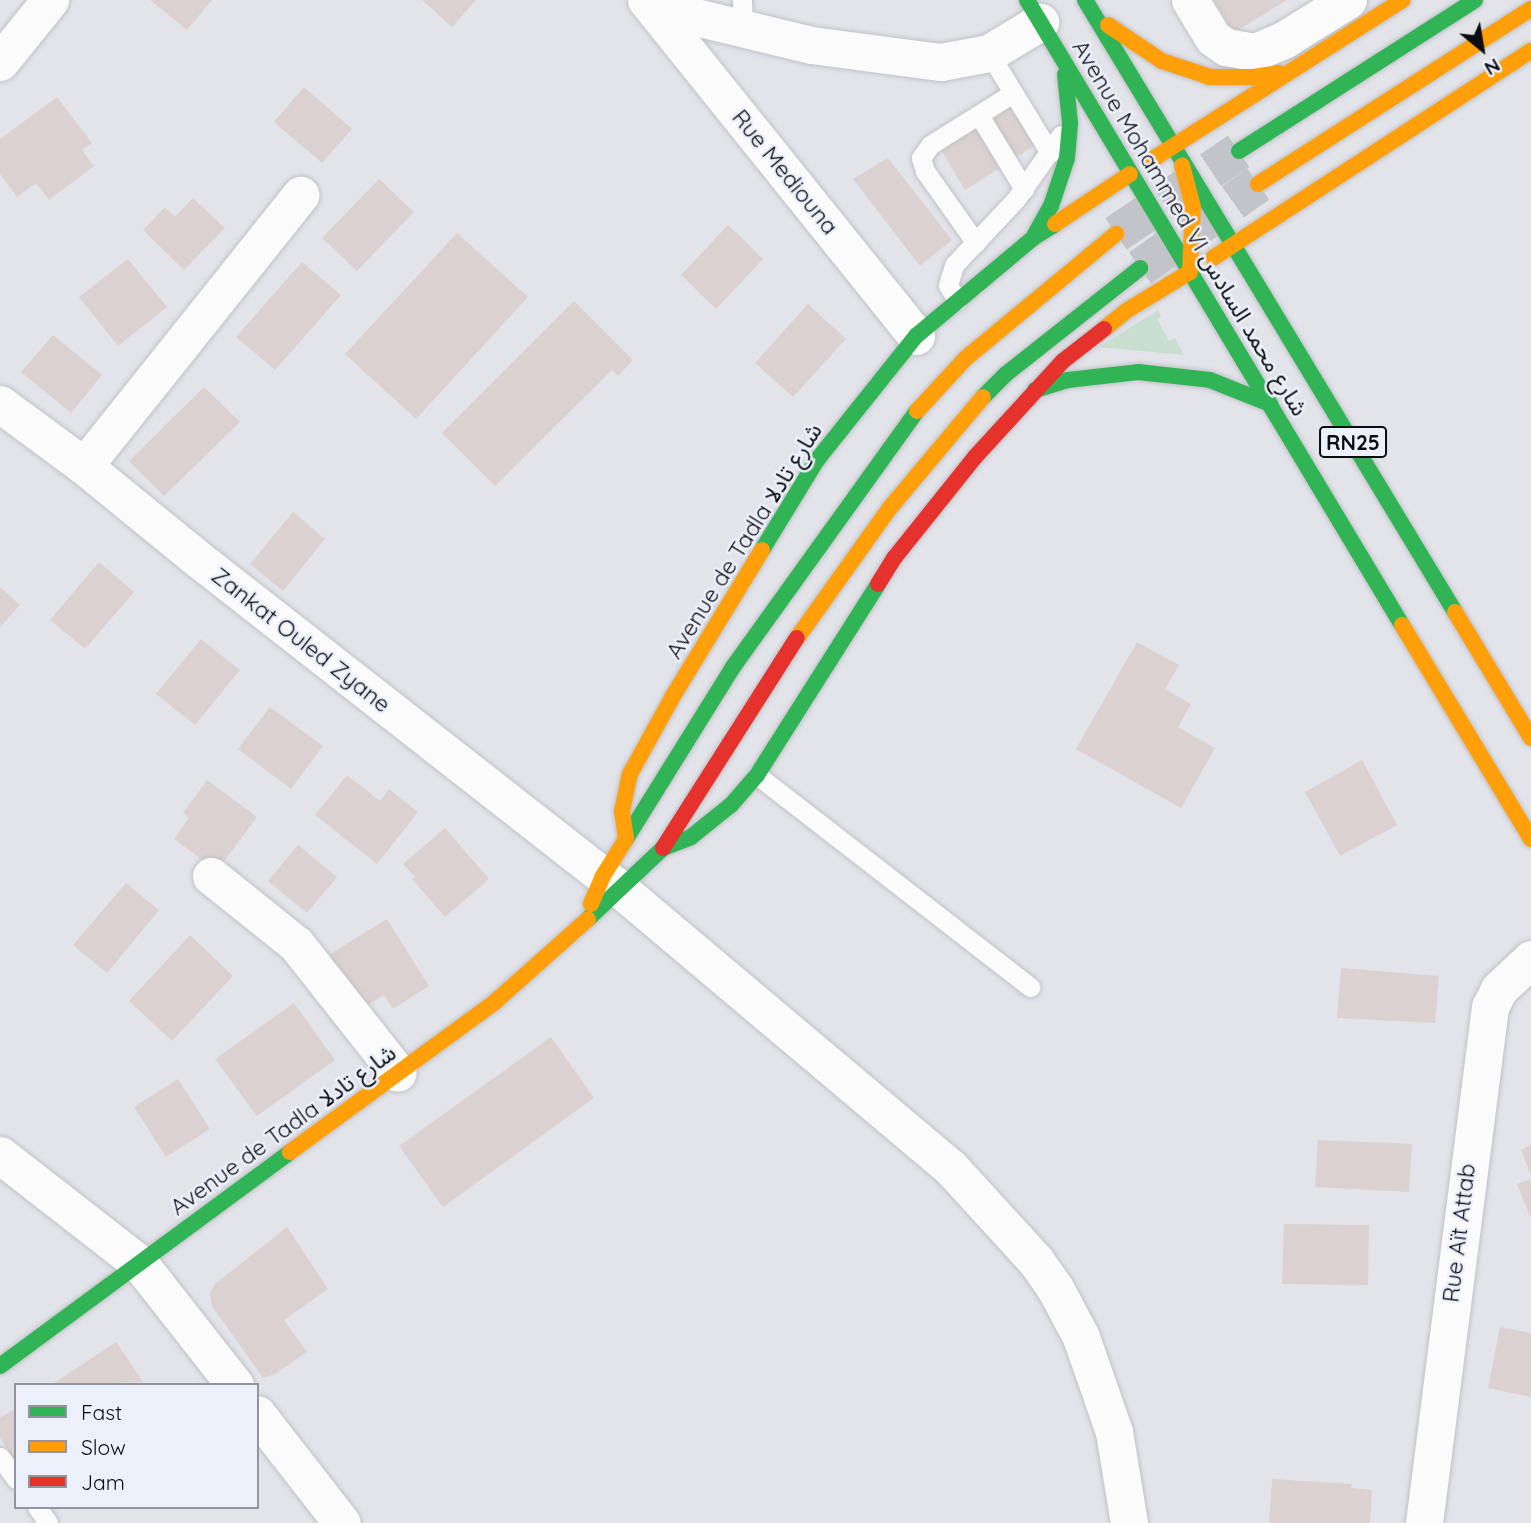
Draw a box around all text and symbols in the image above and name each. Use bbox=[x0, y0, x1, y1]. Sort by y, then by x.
north arrow bbox=[1447, 14, 1517, 84]
street label: Avenue Mohammed VI شارع محمد السادس bbox=[1067, 35, 1313, 421]
text: N bbox=[1480, 53, 1505, 81]
street label: Rue Mediouna bbox=[726, 104, 844, 240]
street label: Avenue de Tadla شارع تادلا bbox=[660, 418, 828, 664]
road number: RN25 bbox=[1318, 424, 1388, 460]
street label: Zankat Ouled Zyane bbox=[206, 562, 396, 718]
street label: Avenue de Tadla شارع تادلا bbox=[165, 1039, 401, 1221]
street label: Rue Aït Attab bbox=[1437, 1162, 1481, 1304]
legend bbox=[14, 1383, 259, 1509]
text: Fast bbox=[81, 1399, 122, 1425]
text: Slow bbox=[81, 1434, 126, 1460]
text: Jam bbox=[81, 1469, 125, 1495]

